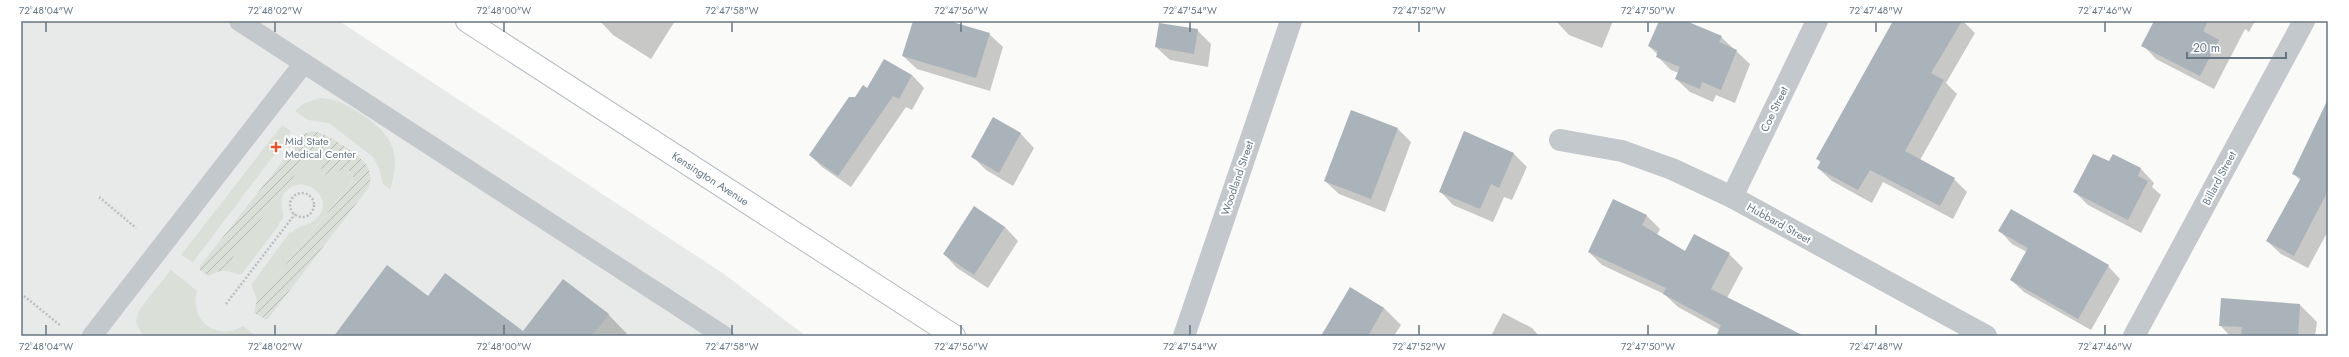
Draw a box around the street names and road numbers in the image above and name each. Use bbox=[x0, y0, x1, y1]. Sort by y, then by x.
street label: Coe Street bbox=[1756, 83, 1792, 134]
street label: Woodland Street bbox=[1217, 138, 1257, 217]
street label: Kensington Avenue bbox=[669, 148, 752, 210]
street label: Billard Street bbox=[2198, 148, 2240, 208]
street label: Hubbard Street bbox=[1744, 199, 1814, 247]

